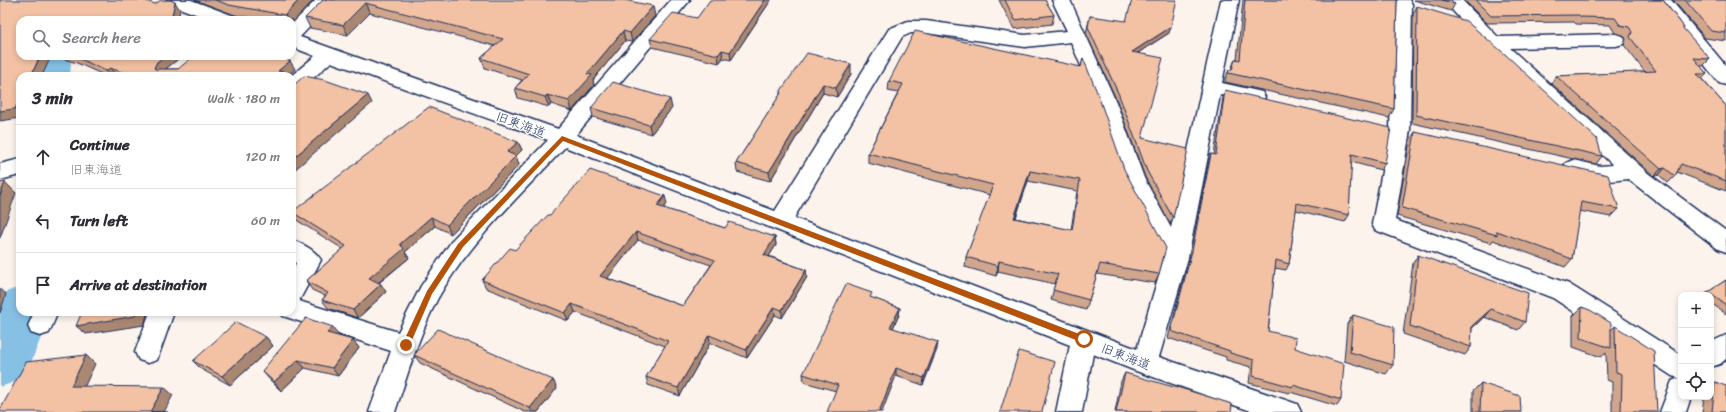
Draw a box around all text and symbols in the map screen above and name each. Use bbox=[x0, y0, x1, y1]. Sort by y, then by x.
search box bbox=[16, 16, 296, 60]
text: Search here bbox=[62, 25, 141, 51]
icon: search bbox=[30, 27, 52, 49]
text: 3 min bbox=[32, 83, 73, 113]
text: Walk · 180 m bbox=[208, 87, 280, 110]
street label: 旧東海道 bbox=[492, 105, 549, 144]
text: Continue bbox=[70, 132, 130, 158]
text: 120 m bbox=[245, 145, 280, 168]
icon: ahead bbox=[32, 146, 54, 168]
text: 旧東海道 bbox=[70, 158, 122, 181]
text: Turn left bbox=[70, 208, 128, 234]
text: 60 m bbox=[251, 209, 280, 232]
icon: left bbox=[32, 210, 54, 232]
text: Arrive at destination bbox=[70, 272, 207, 298]
icon: arrive bbox=[32, 274, 54, 296]
map controls bbox=[1678, 292, 1714, 400]
button: + bbox=[1678, 292, 1714, 328]
button: − bbox=[1678, 328, 1714, 364]
route start bbox=[1075, 330, 1093, 348]
route end bbox=[397, 336, 415, 354]
street label: 旧東海道 bbox=[1097, 336, 1154, 377]
button: locate bbox=[1678, 364, 1714, 400]

